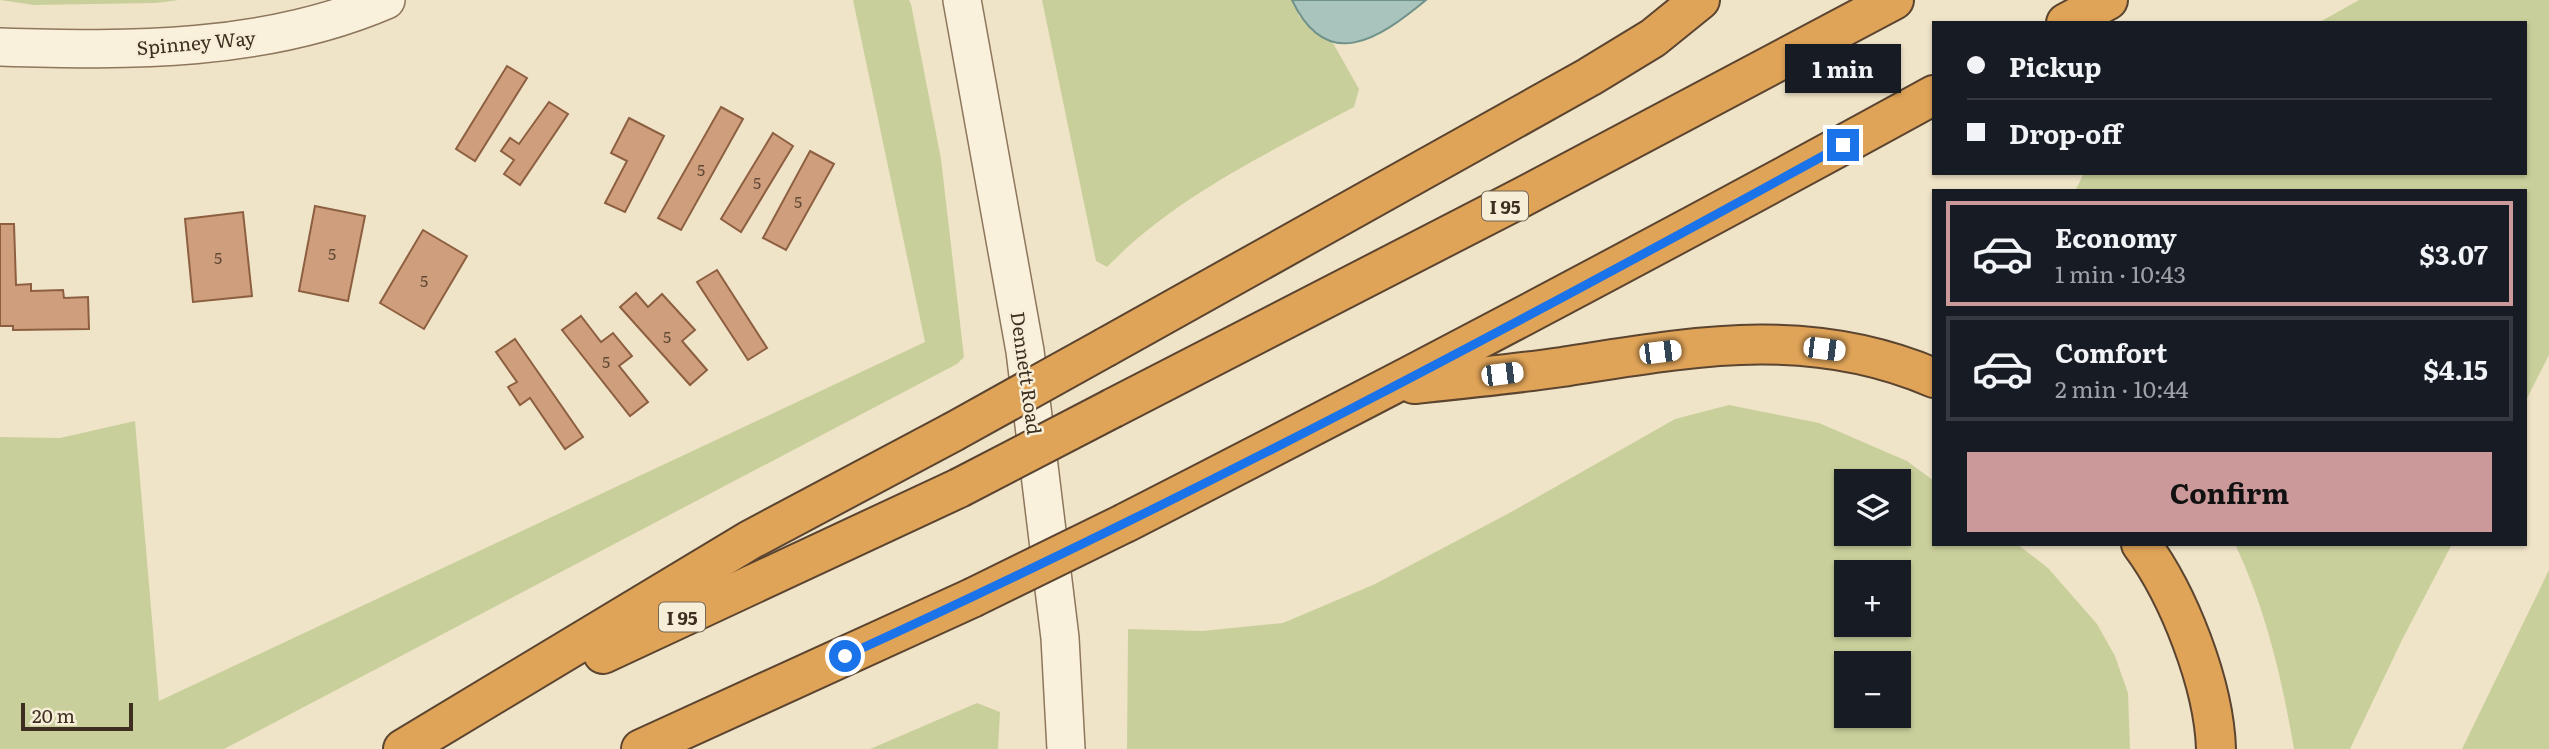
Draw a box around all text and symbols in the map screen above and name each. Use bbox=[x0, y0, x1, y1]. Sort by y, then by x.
street label: Spinney Way bbox=[135, 23, 257, 61]
callout: 1 min bbox=[1785, 44, 1901, 92]
text: Pickup bbox=[2009, 46, 2101, 85]
text: 1 min bbox=[1812, 51, 1874, 85]
text: Drop-off bbox=[2009, 113, 2122, 152]
route end bbox=[1827, 129, 1859, 161]
house number: 5 bbox=[697, 157, 705, 181]
house number: 5 bbox=[753, 170, 761, 194]
house number: 5 bbox=[794, 189, 802, 213]
road number: I 95 bbox=[1482, 191, 1528, 220]
text: Economy bbox=[2055, 217, 2177, 256]
icon: car bbox=[1971, 222, 2034, 285]
text: $3.07 bbox=[2420, 234, 2488, 273]
house number: 5 bbox=[328, 241, 336, 265]
house number: 5 bbox=[214, 245, 222, 269]
text: 1 min · 10:43 bbox=[2055, 256, 2186, 290]
house number: 5 bbox=[420, 268, 428, 292]
street label: Dennett Road bbox=[1005, 310, 1050, 437]
house number: 5 bbox=[663, 324, 671, 348]
text: Comfort bbox=[2055, 332, 2167, 371]
car bbox=[1802, 336, 1847, 362]
icon: car bbox=[1971, 337, 2034, 400]
car bbox=[1638, 339, 1683, 365]
house number: 5 bbox=[602, 349, 610, 373]
text: $4.15 bbox=[2423, 349, 2488, 388]
car bbox=[1480, 361, 1525, 387]
text: 2 min · 10:44 bbox=[2055, 371, 2189, 405]
button: Confirm bbox=[1967, 452, 2492, 532]
map controls bbox=[1834, 469, 1911, 728]
button: layers bbox=[1834, 469, 1911, 546]
button: + bbox=[1834, 560, 1911, 637]
road number: I 95 bbox=[659, 602, 705, 632]
route start bbox=[829, 640, 861, 672]
button: − bbox=[1834, 651, 1911, 728]
scale bar bbox=[21, 700, 133, 732]
text: 20 m bbox=[32, 701, 75, 729]

